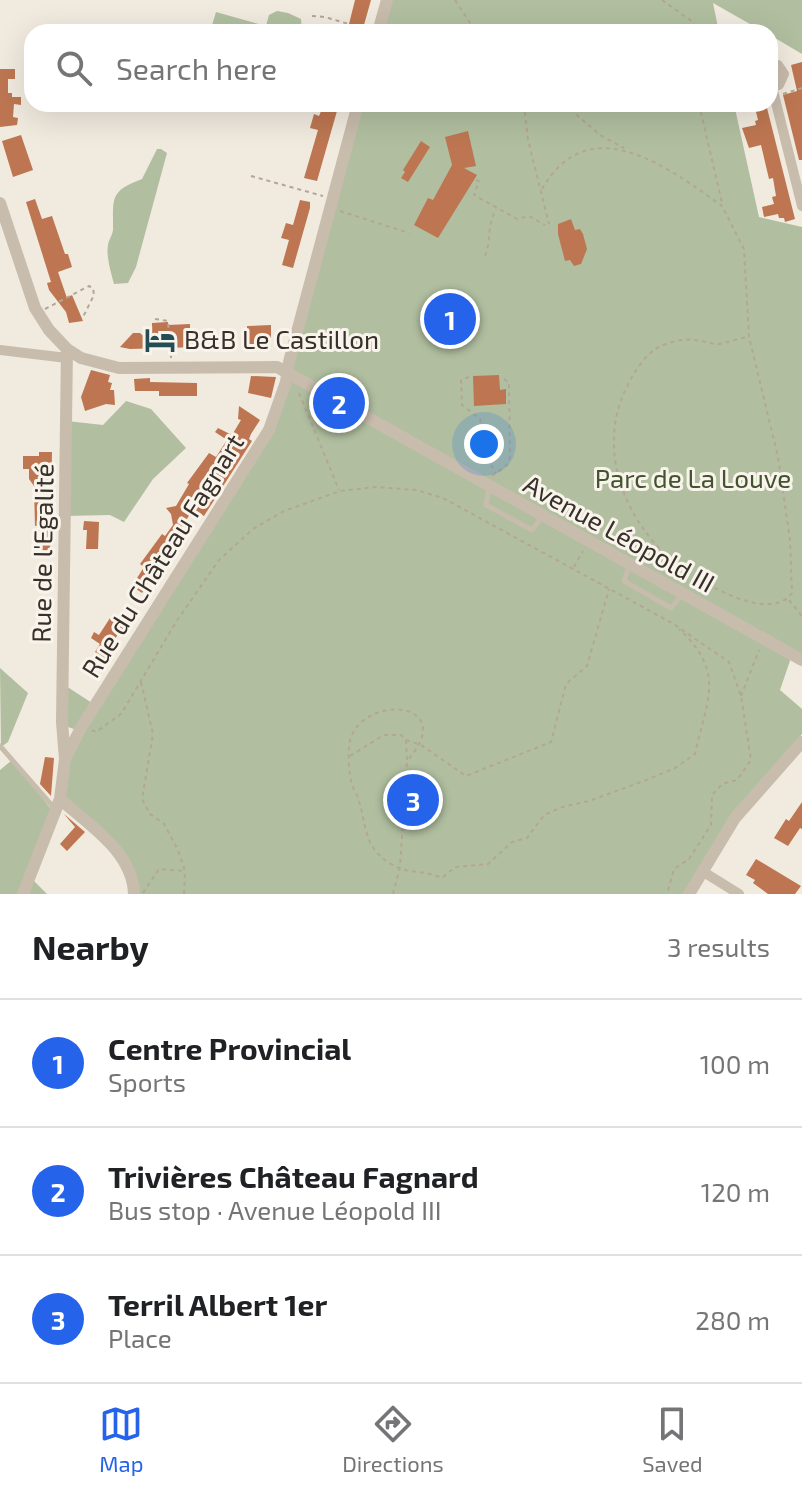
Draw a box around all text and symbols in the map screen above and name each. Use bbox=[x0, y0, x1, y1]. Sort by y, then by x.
search box bbox=[24, 24, 778, 112]
icon: search bbox=[52, 46, 96, 90]
text: Search here bbox=[116, 50, 277, 86]
pin: 1 bbox=[424, 289, 476, 349]
hotel icon: B&B Le Castillon bbox=[143, 323, 177, 357]
place label: B&B Le Castillon bbox=[184, 323, 379, 354]
pin: 2 bbox=[313, 373, 365, 433]
your location bbox=[464, 424, 504, 464]
street label: Rue du Château Fagnart bbox=[74, 428, 249, 683]
park label: Parc de La Louve bbox=[595, 462, 791, 493]
street label: Rue de l'Egalité bbox=[24, 463, 59, 643]
street label: Avenue Léopold III bbox=[519, 467, 721, 598]
pin: 3 bbox=[387, 770, 439, 830]
text: Nearby bbox=[32, 926, 149, 967]
text: 3 results bbox=[667, 931, 770, 962]
text: Centre Provincial bbox=[108, 1030, 351, 1066]
text: 1 bbox=[52, 1048, 64, 1079]
text: 100 m bbox=[700, 1048, 770, 1079]
text: Sports bbox=[108, 1066, 186, 1097]
text: Trivières Château Fagnard bbox=[108, 1158, 479, 1194]
text: 2 bbox=[50, 1176, 66, 1207]
text: 120 m bbox=[701, 1176, 770, 1207]
text: Bus stop · Avenue Léopold III bbox=[108, 1194, 442, 1225]
text: Terril Albert 1er bbox=[108, 1286, 327, 1322]
text: 3 bbox=[51, 1304, 65, 1335]
text: 280 m bbox=[695, 1304, 770, 1335]
text: Place bbox=[108, 1322, 172, 1353]
tab: Map bbox=[99, 1402, 143, 1476]
tab: Directions bbox=[342, 1402, 444, 1476]
tab: Saved bbox=[642, 1402, 703, 1476]

